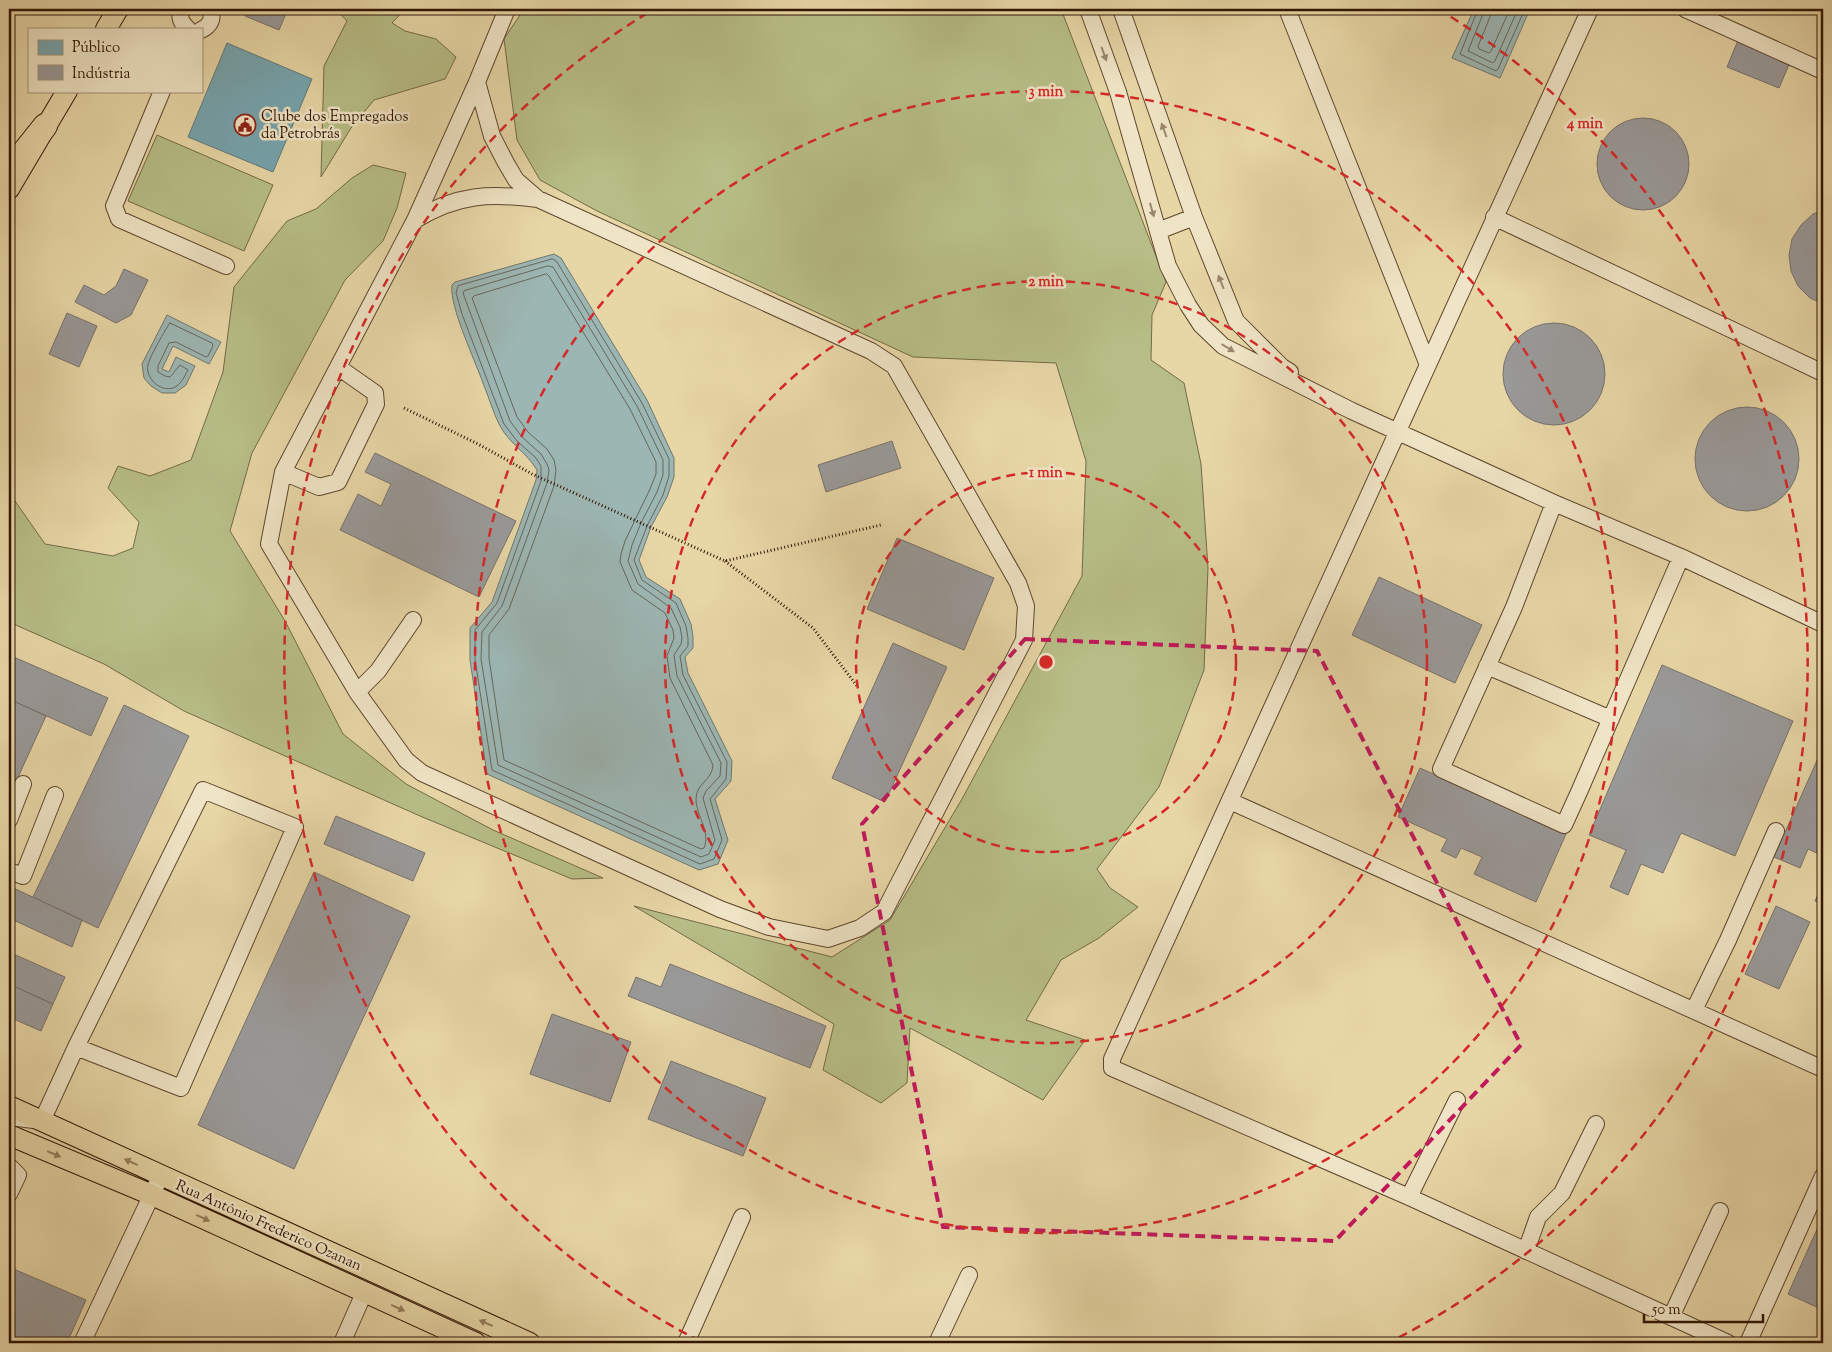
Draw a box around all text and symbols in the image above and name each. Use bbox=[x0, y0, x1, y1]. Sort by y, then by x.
legend bbox=[28, 28, 202, 92]
text: Público bbox=[72, 38, 120, 59]
one-way arrow bbox=[1101, 47, 1109, 62]
text: Indústria bbox=[72, 64, 131, 85]
text: 3 min bbox=[1029, 82, 1064, 103]
place label: Clube dos Empregados da Petrobrás bbox=[261, 107, 408, 145]
public building icon: Clube dos Empregados da Petrobrás bbox=[233, 113, 257, 137]
text: 4 min bbox=[1566, 114, 1603, 135]
one-way arrow bbox=[1160, 122, 1168, 137]
one-way arrow bbox=[1148, 202, 1156, 217]
text: 2 min bbox=[1028, 272, 1064, 293]
one-way arrow bbox=[1217, 274, 1225, 289]
one-way arrow bbox=[1222, 344, 1235, 353]
text: 1 min bbox=[1029, 463, 1063, 484]
centre of rings bbox=[1037, 653, 1055, 671]
one-way arrow bbox=[47, 1150, 61, 1158]
one-way arrow bbox=[124, 1157, 138, 1165]
street label: Rua Antônio Frederico Ozanan bbox=[172, 1176, 365, 1277]
one-way arrow bbox=[196, 1215, 210, 1223]
scale bar bbox=[1644, 1292, 1763, 1324]
text: 50 m bbox=[1651, 1300, 1681, 1321]
one-way arrow bbox=[391, 1305, 405, 1313]
one-way arrow bbox=[479, 1319, 493, 1327]

